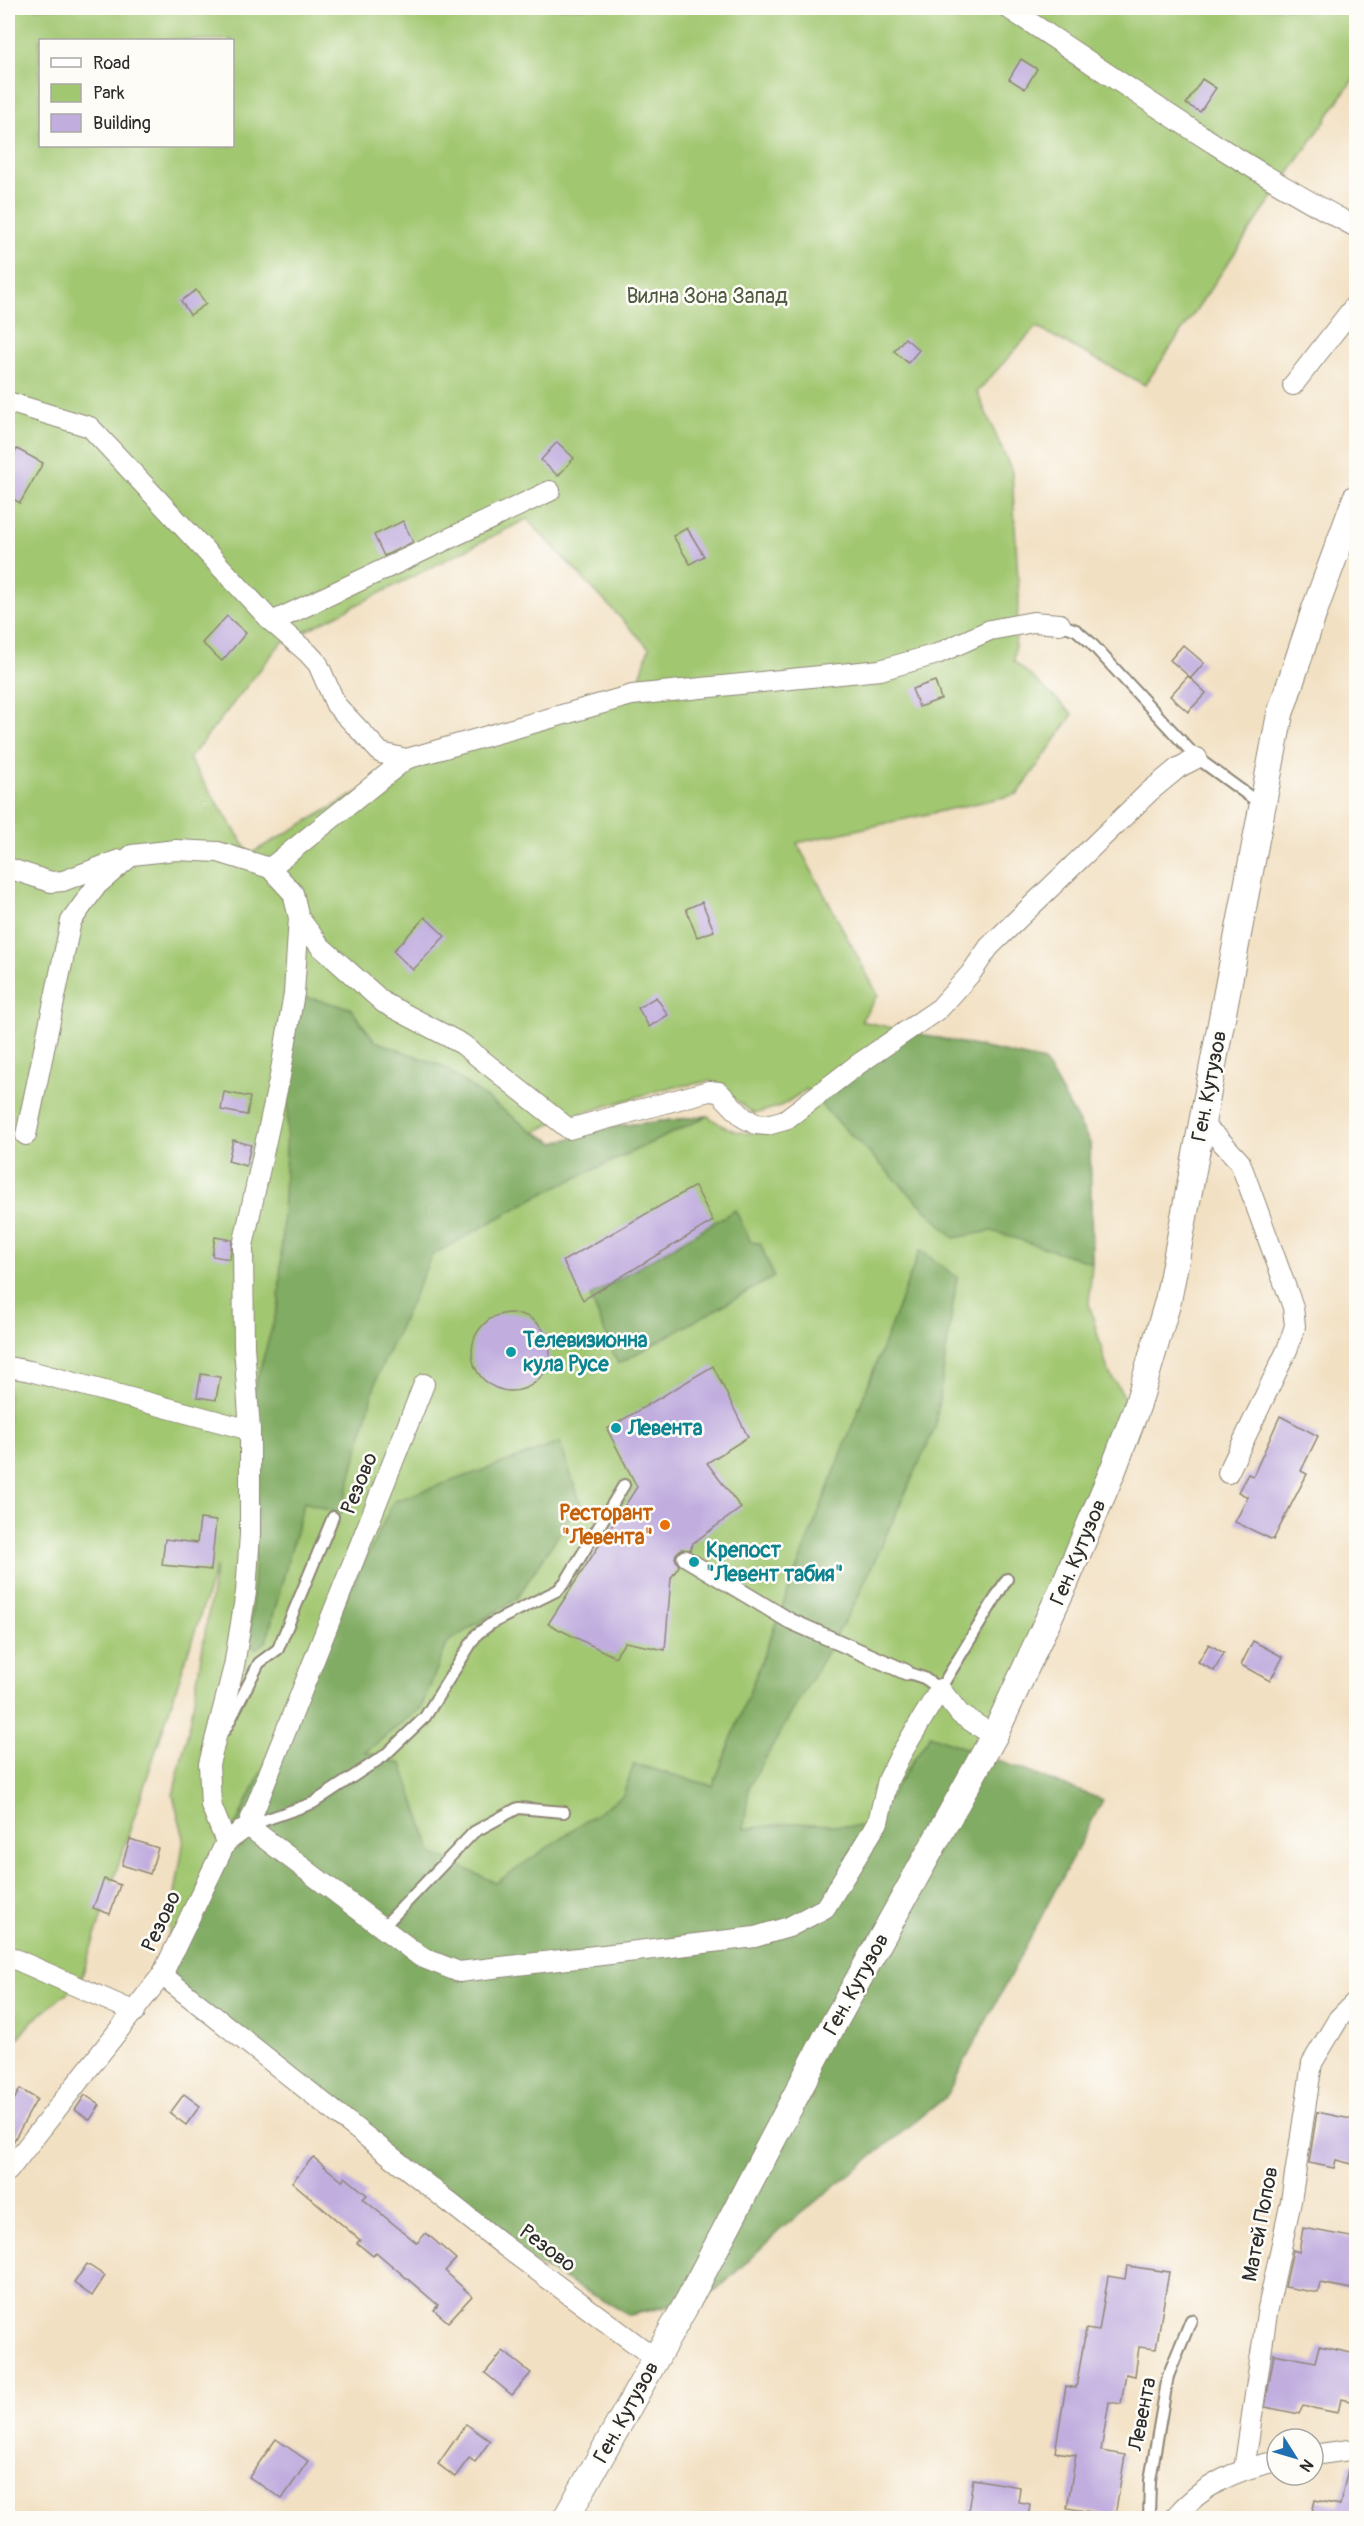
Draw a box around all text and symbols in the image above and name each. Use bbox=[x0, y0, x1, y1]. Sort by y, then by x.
legend bbox=[39, 39, 234, 147]
text: Road bbox=[93, 52, 130, 75]
text: Park bbox=[93, 82, 125, 105]
text: Building bbox=[93, 112, 151, 135]
park label: Вилна Зона Запад bbox=[626, 283, 788, 310]
street label: Ген. Кутузов bbox=[1186, 1028, 1233, 1144]
place label: Телевизионна кула Русе bbox=[522, 1327, 648, 1378]
marker: Телевизионна кула Русе bbox=[504, 1345, 518, 1359]
place label: Левента bbox=[627, 1415, 703, 1442]
marker: Левента bbox=[609, 1421, 623, 1435]
street label: Резово bbox=[335, 1449, 384, 1518]
street label: Ген. Кутузов bbox=[1044, 1495, 1113, 1609]
place label: Ресторант "Левента" bbox=[559, 1500, 653, 1551]
marker: Ресторант "Левента" bbox=[658, 1518, 672, 1532]
place label: Крепост "Левент табия" bbox=[706, 1537, 843, 1588]
marker: Крепост "Левент табия" bbox=[687, 1555, 701, 1569]
street label: Резово bbox=[136, 1887, 187, 1956]
street label: Ген. Кутузов bbox=[817, 1929, 895, 2040]
street label: Матей Попов bbox=[1236, 2164, 1285, 2284]
street label: Резово bbox=[514, 2218, 581, 2278]
street label: Ген. Кутузов bbox=[587, 2357, 665, 2468]
street label: Левента bbox=[1122, 2375, 1163, 2454]
north arrow bbox=[1265, 2427, 1325, 2487]
text: N bbox=[1295, 2455, 1317, 2476]

